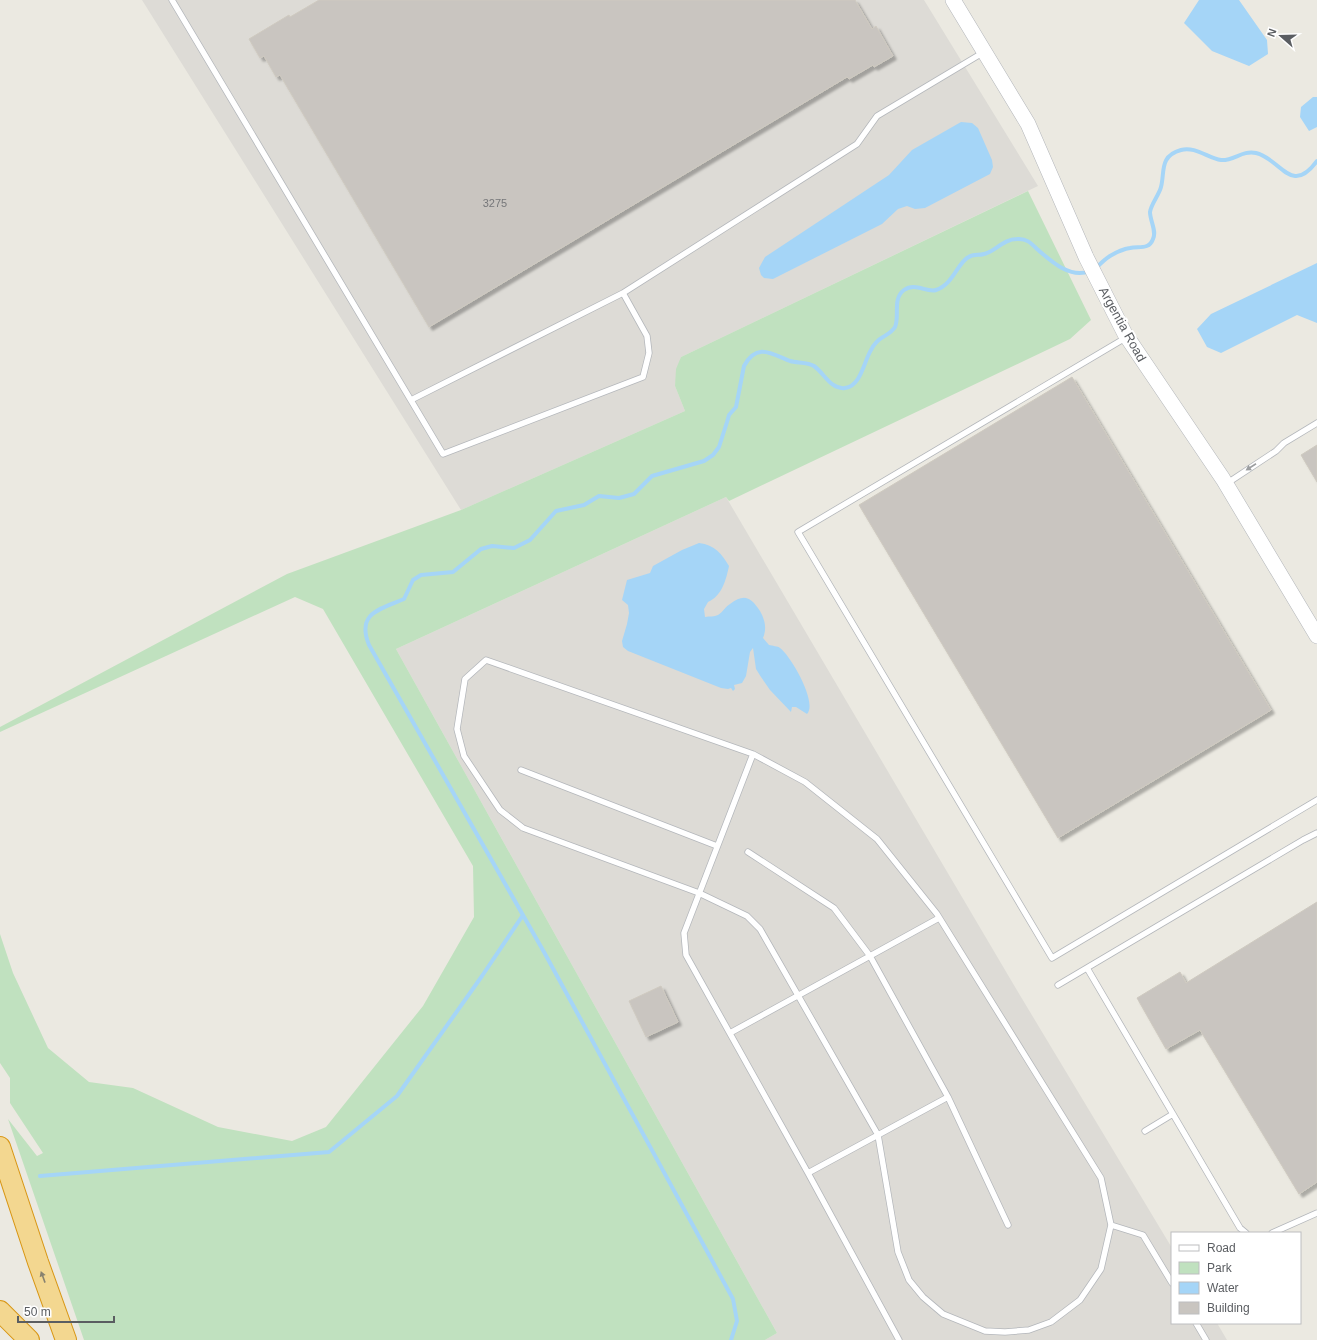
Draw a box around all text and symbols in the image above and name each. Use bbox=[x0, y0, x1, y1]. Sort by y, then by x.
north arrow bbox=[1261, 16, 1301, 56]
text: N bbox=[1265, 27, 1279, 38]
house number: 3275 bbox=[483, 197, 507, 209]
street label: Argentia Road bbox=[1096, 284, 1149, 364]
one-way arrow bbox=[1245, 464, 1257, 471]
legend bbox=[1171, 1232, 1301, 1324]
text: Road bbox=[1207, 1241, 1236, 1255]
text: Park bbox=[1207, 1261, 1233, 1275]
one-way arrow bbox=[40, 1271, 46, 1283]
text: Water bbox=[1207, 1281, 1239, 1295]
scale bar bbox=[18, 1298, 114, 1324]
text: Building bbox=[1207, 1301, 1250, 1315]
text: 50 m bbox=[24, 1305, 51, 1319]

